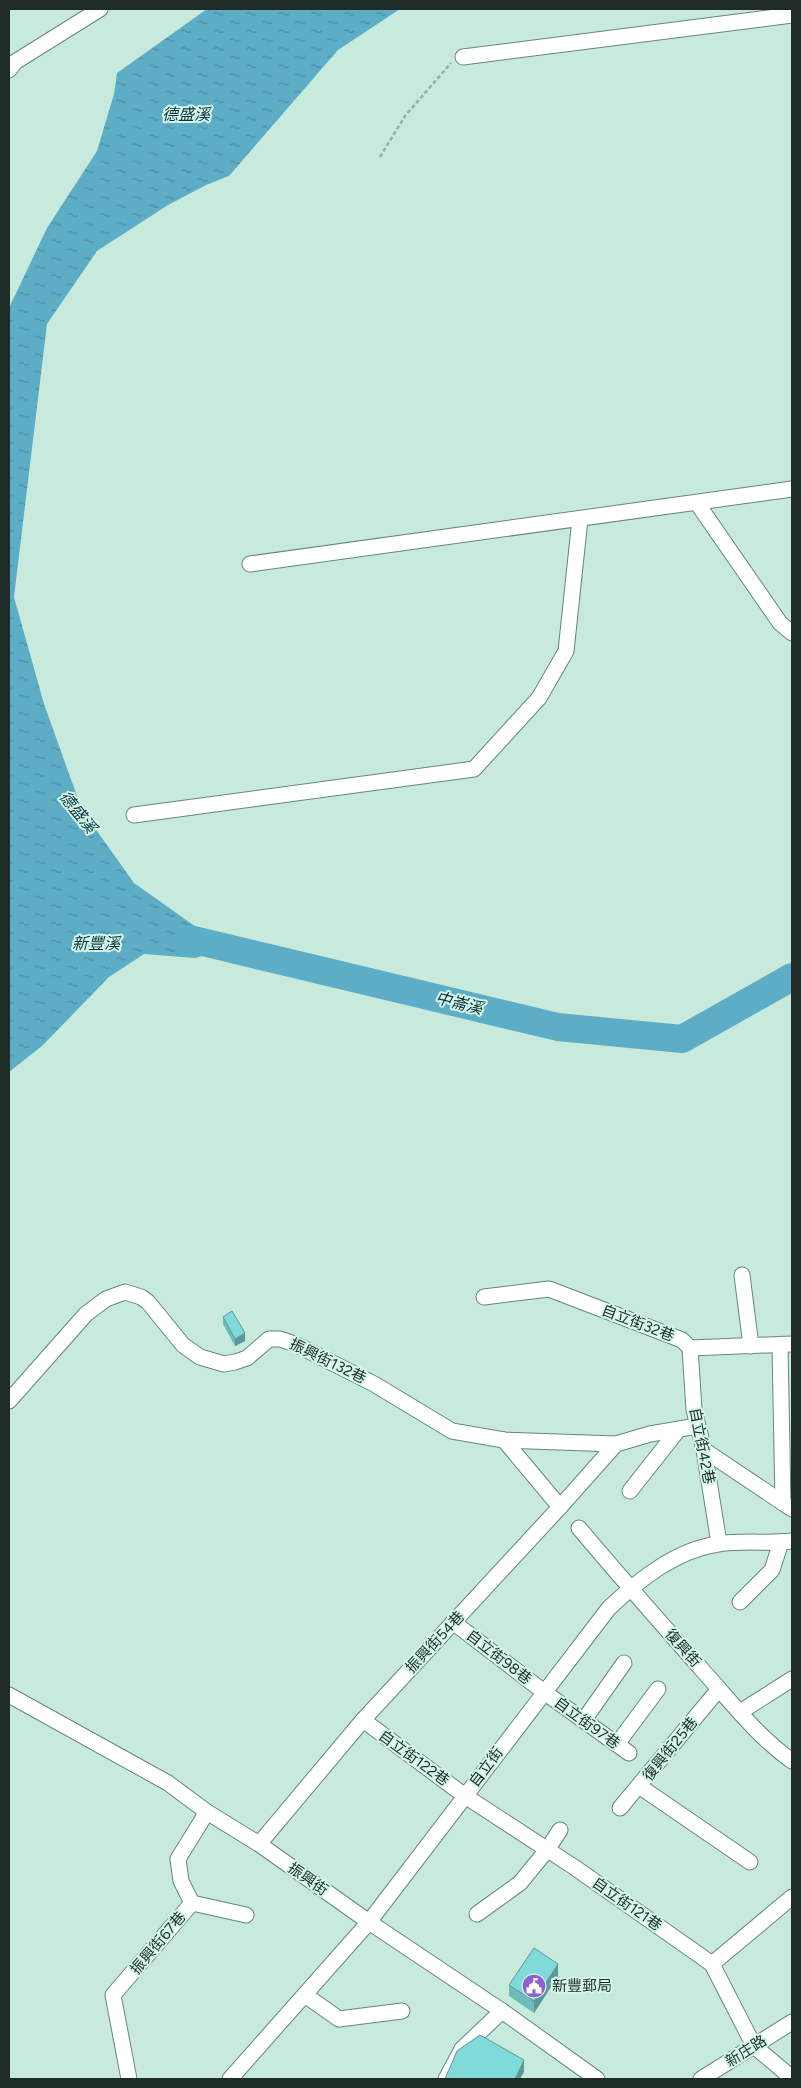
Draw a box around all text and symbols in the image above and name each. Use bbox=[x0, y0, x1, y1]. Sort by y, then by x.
water label: 德盛溪 bbox=[162, 105, 212, 124]
water label: 德盛溪 bbox=[56, 787, 102, 838]
water label: 新豐溪 bbox=[72, 934, 122, 953]
water label: 中崙溪 bbox=[433, 988, 487, 1019]
street label: 自立街32巷 bbox=[599, 1301, 677, 1345]
street label: 振興街132巷 bbox=[287, 1335, 369, 1387]
street label: 自立街42巷 bbox=[686, 1406, 718, 1486]
street label: 振興街54巷 bbox=[402, 1607, 468, 1677]
street label: 復興街 bbox=[661, 1625, 705, 1671]
street label: 自立街98巷 bbox=[463, 1626, 535, 1688]
street label: 自立街97巷 bbox=[551, 1693, 623, 1753]
street label: 復興街25巷 bbox=[639, 1713, 701, 1785]
street label: 自立街122巷 bbox=[375, 1726, 453, 1790]
street label: 自立街 bbox=[465, 1744, 507, 1790]
street label: 振興街 bbox=[284, 1859, 332, 1899]
street label: 自立街121巷 bbox=[589, 1873, 665, 1935]
street label: 振興街67巷 bbox=[127, 1908, 189, 1978]
public building icon: 新豐郵局 bbox=[521, 1973, 547, 1999]
place label: 新豐郵局 bbox=[552, 1977, 612, 1995]
street label: 新庄路 bbox=[722, 2031, 770, 2071]

